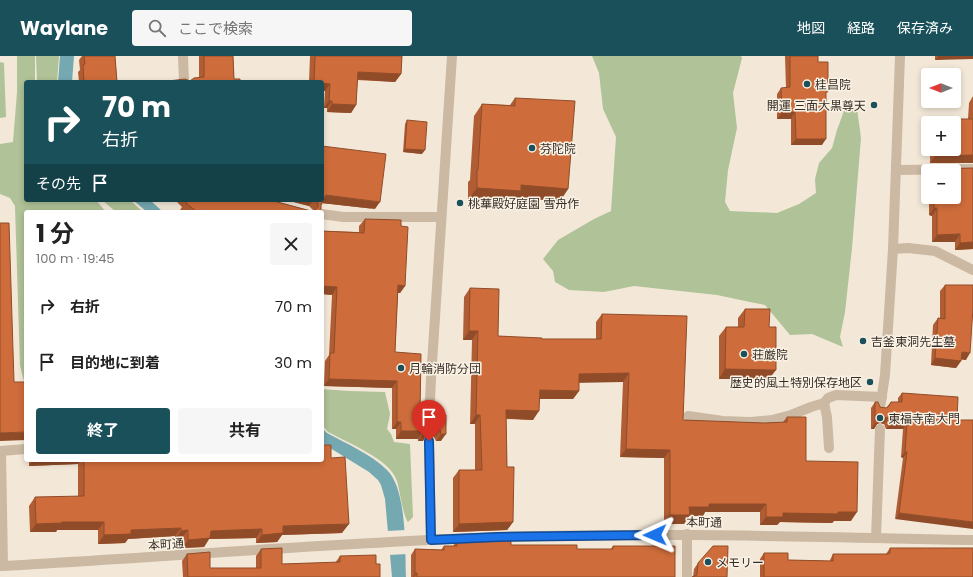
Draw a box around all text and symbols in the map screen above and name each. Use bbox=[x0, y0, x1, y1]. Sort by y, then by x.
search box bbox=[132, 10, 412, 46]
text: Waylane bbox=[20, 15, 108, 42]
icon: search bbox=[146, 17, 168, 39]
text: ここで検索 bbox=[178, 18, 253, 39]
text: 地図 bbox=[797, 18, 825, 38]
text: 経路 bbox=[847, 18, 875, 38]
text: 保存済み bbox=[897, 18, 953, 38]
north arrow bbox=[921, 68, 961, 108]
map controls bbox=[921, 68, 961, 204]
place label: 桂昌院 bbox=[815, 76, 851, 93]
marker: 桂昌院 bbox=[802, 79, 812, 89]
text: 70 m bbox=[102, 88, 171, 127]
icon: right bbox=[36, 96, 88, 148]
place label: 開運 三面大黒尊天 bbox=[767, 97, 866, 114]
marker: 開運 三面大黒尊天 bbox=[869, 100, 879, 110]
button: + bbox=[921, 116, 961, 156]
text: 右折 bbox=[102, 127, 138, 152]
place label: 芬陀院 bbox=[540, 140, 576, 157]
marker: 芬陀院 bbox=[527, 143, 537, 153]
button: − bbox=[921, 164, 961, 204]
icon: arrive bbox=[89, 172, 111, 194]
text: その先 bbox=[36, 173, 81, 194]
place label: 桃華殿好庭園 雪舟作 bbox=[468, 195, 579, 212]
marker: 桃華殿好庭園 雪舟作 bbox=[455, 198, 465, 208]
text: 1 分 bbox=[36, 217, 74, 250]
button: close bbox=[270, 223, 312, 265]
text: 100 m · 19:45 bbox=[36, 249, 115, 268]
icon: right bbox=[36, 295, 58, 317]
text: 右折 bbox=[70, 296, 100, 317]
text: 70 m bbox=[275, 296, 312, 317]
place label: 吉釜東洞先生墓 bbox=[871, 333, 955, 350]
marker: 吉釜東洞先生墓 bbox=[858, 336, 868, 346]
place label: 荘厳院 bbox=[752, 346, 788, 363]
marker: 荘厳院 bbox=[739, 349, 749, 359]
icon: arrive bbox=[36, 351, 58, 373]
text: 目的地に到着 bbox=[70, 352, 160, 373]
text: 30 m bbox=[274, 352, 312, 373]
place label: 月輪消防分団 bbox=[409, 360, 481, 377]
marker: 月輪消防分団 bbox=[396, 363, 406, 373]
place label: 歴史的風土特別保存地区 bbox=[730, 374, 862, 391]
marker: 歴史的風土特別保存地区 bbox=[865, 377, 875, 387]
pin bbox=[412, 400, 446, 441]
icon: arrive bbox=[418, 406, 440, 428]
button: 終了 bbox=[36, 408, 170, 454]
button: 共有 bbox=[178, 408, 312, 454]
place label: 東福寺南大門 bbox=[888, 410, 960, 427]
marker: 東福寺南大門 bbox=[875, 413, 885, 423]
street label: 本町通 bbox=[686, 513, 722, 531]
position arrow bbox=[634, 514, 676, 556]
street label: 本町通 bbox=[147, 534, 185, 554]
place label: メモリー bbox=[716, 554, 764, 571]
marker: メモリー bbox=[703, 557, 713, 567]

